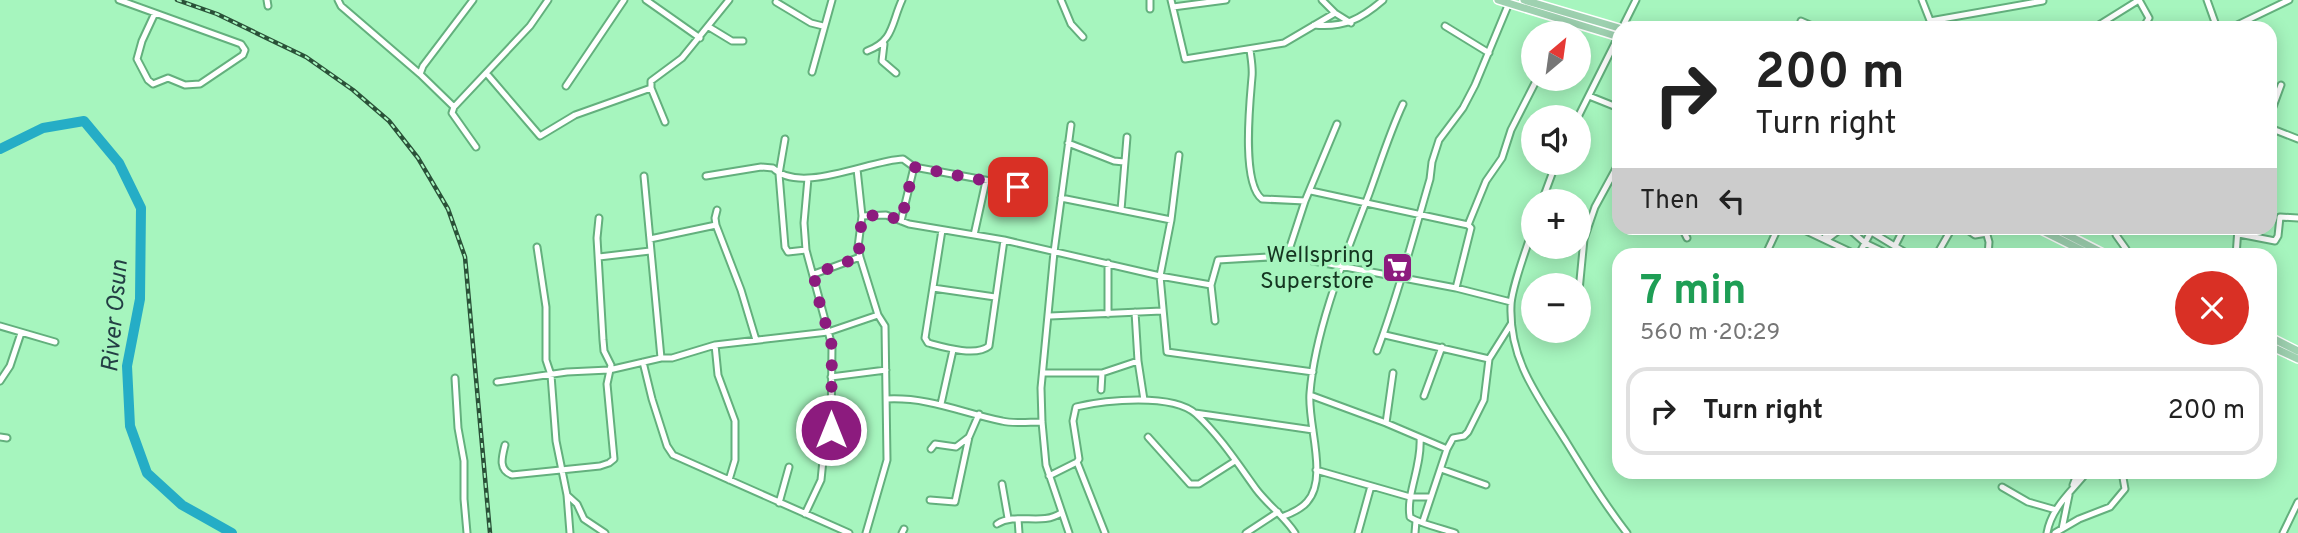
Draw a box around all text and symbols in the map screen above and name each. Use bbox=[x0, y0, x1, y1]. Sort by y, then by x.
north arrow bbox=[1521, 21, 1591, 91]
map controls bbox=[1521, 21, 1591, 343]
text: 200 m bbox=[1755, 44, 1905, 106]
icon: right bbox=[1640, 49, 1731, 140]
button: sound bbox=[1521, 105, 1591, 175]
text: Turn right bbox=[1755, 105, 1897, 145]
pin bbox=[988, 157, 1048, 217]
icon: arrive bbox=[999, 168, 1037, 206]
icon: left bbox=[1713, 182, 1751, 220]
text: Then bbox=[1640, 185, 1699, 218]
button: + bbox=[1521, 189, 1591, 259]
place label: Wellspring Superstore bbox=[1260, 242, 1374, 297]
supermarket icon: Wellspring Superstore bbox=[1380, 250, 1414, 284]
water label: River Osun bbox=[96, 259, 136, 374]
text: 7 min bbox=[1640, 266, 1747, 319]
button: close bbox=[2175, 271, 2249, 345]
button: − bbox=[1521, 273, 1591, 343]
text: 560 m · 20:29 bbox=[1640, 319, 1780, 348]
icon: right bbox=[1644, 392, 1682, 430]
position arrow bbox=[794, 393, 868, 467]
text: Turn right bbox=[1703, 395, 1823, 428]
text: 200 m bbox=[2168, 395, 2245, 428]

